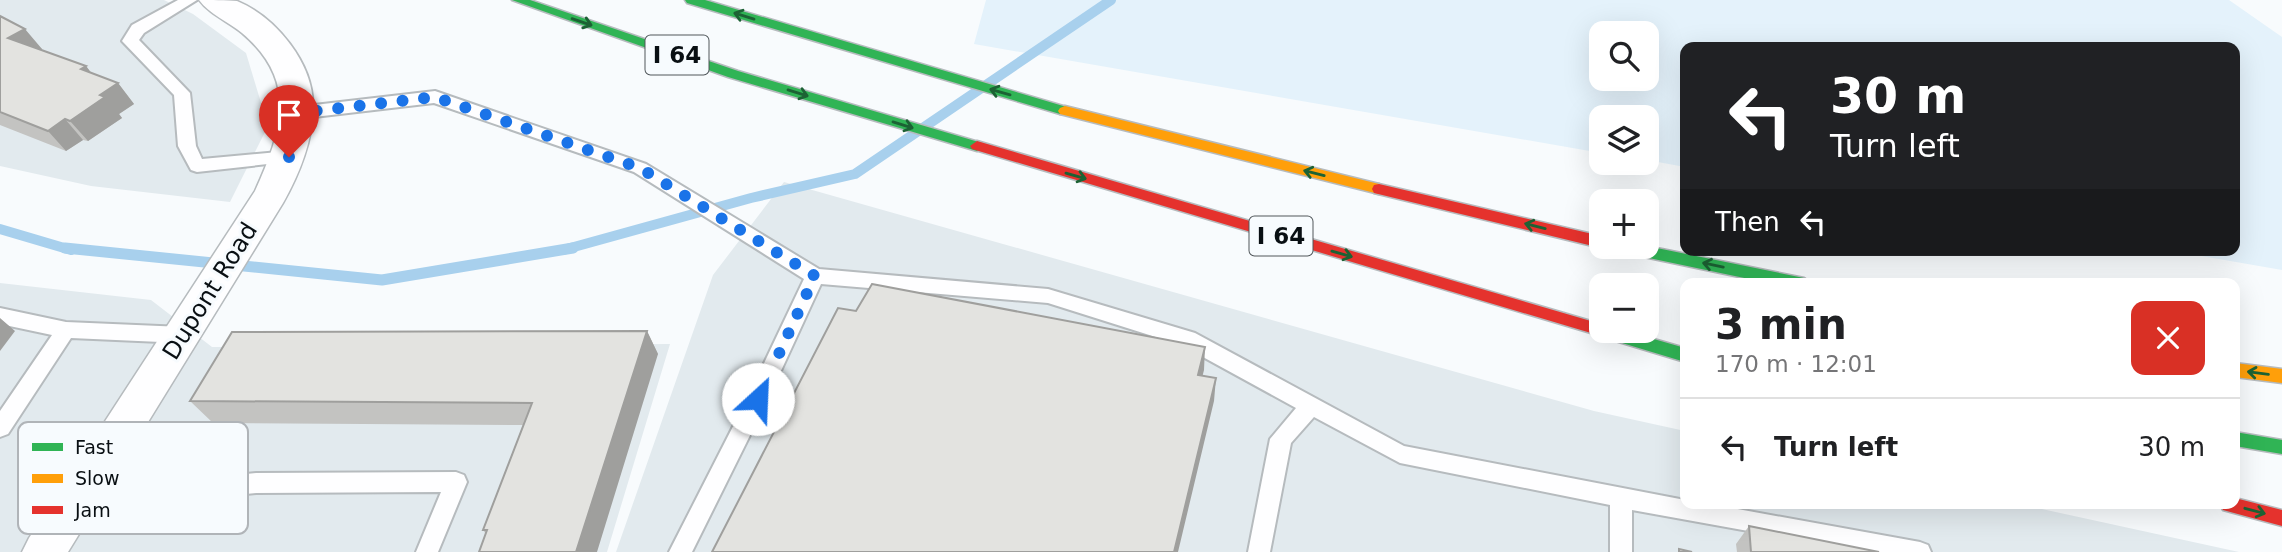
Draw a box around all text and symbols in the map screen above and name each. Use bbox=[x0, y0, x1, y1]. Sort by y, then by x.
one-way arrow bbox=[733, 9, 755, 22]
one-way arrow bbox=[571, 17, 593, 29]
map controls bbox=[1589, 21, 1659, 343]
button: search bbox=[1589, 21, 1659, 91]
road number: I 64 bbox=[646, 36, 708, 74]
text: 30 m bbox=[1830, 68, 1966, 125]
icon: left bbox=[1715, 70, 1806, 161]
pin bbox=[259, 85, 319, 157]
one-way arrow bbox=[989, 85, 1011, 98]
one-way arrow bbox=[787, 88, 809, 101]
icon: arrive bbox=[270, 96, 308, 134]
button: layers bbox=[1589, 105, 1659, 175]
one-way arrow bbox=[892, 119, 914, 132]
text: Turn left bbox=[1830, 127, 1960, 165]
one-way arrow bbox=[1303, 166, 1326, 179]
one-way arrow bbox=[1065, 170, 1087, 183]
button: + bbox=[1589, 189, 1659, 259]
icon: left bbox=[1794, 203, 1832, 241]
text: Then bbox=[1715, 207, 1780, 237]
road number: I 64 bbox=[1250, 216, 1312, 256]
street label: Dupont Road bbox=[157, 217, 263, 365]
one-way arrow bbox=[1524, 219, 1547, 232]
one-way arrow bbox=[1330, 248, 1352, 261]
one-way arrow bbox=[1702, 257, 1725, 271]
button: − bbox=[1589, 273, 1659, 343]
text: 3 min bbox=[1715, 300, 1847, 349]
button: close bbox=[2131, 301, 2205, 375]
text: 170 m · 12:01 bbox=[1715, 351, 1877, 377]
position arrow bbox=[721, 362, 795, 436]
one-way arrow bbox=[2248, 366, 2270, 379]
legend bbox=[18, 422, 248, 534]
icon: left bbox=[1715, 428, 1753, 466]
text: Turn left bbox=[1774, 432, 1898, 462]
text: 30 m bbox=[2138, 432, 2205, 462]
text: Fast bbox=[75, 436, 113, 458]
text: Slow bbox=[75, 467, 120, 489]
text: Jam bbox=[74, 499, 111, 521]
one-way arrow bbox=[2243, 505, 2266, 518]

